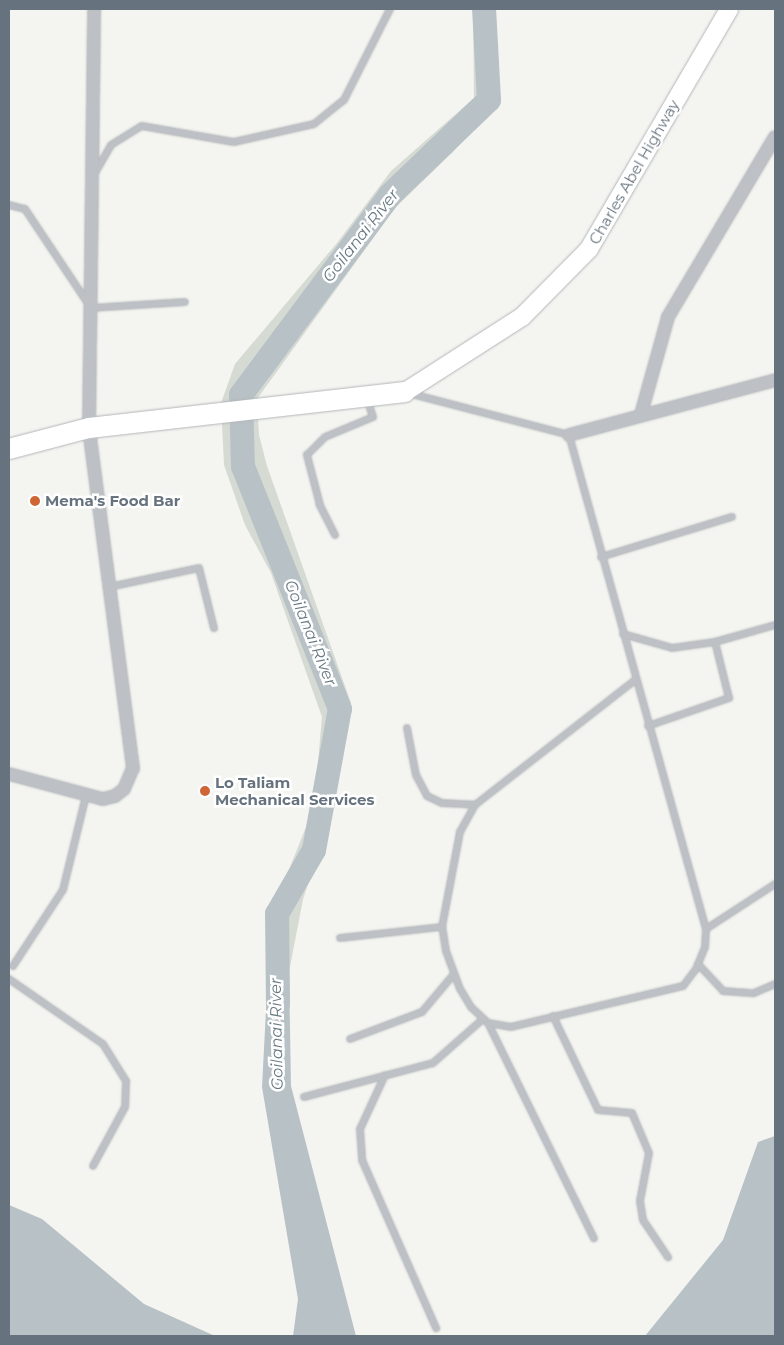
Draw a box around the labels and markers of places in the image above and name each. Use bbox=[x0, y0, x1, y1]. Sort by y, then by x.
place label: Mema's Food Bar bbox=[45, 492, 180, 510]
marker: Mema's Food Bar bbox=[29, 495, 41, 507]
place label: Lo Taliam Mechanical Services bbox=[215, 773, 374, 808]
marker: Lo Taliam Mechanical Services bbox=[199, 785, 211, 797]

